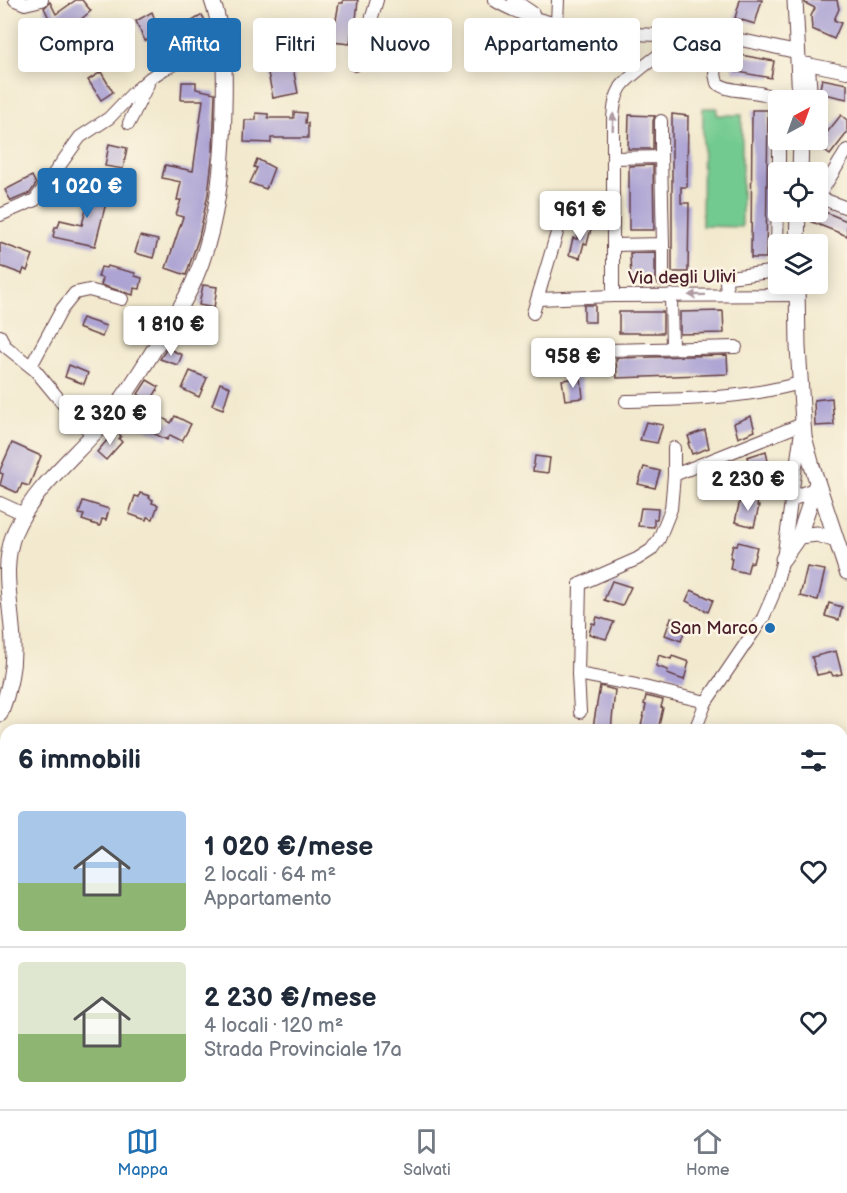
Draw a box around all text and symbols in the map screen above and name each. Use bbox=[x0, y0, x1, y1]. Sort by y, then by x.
chip: Compra bbox=[18, 18, 135, 72]
chip: Affitta bbox=[147, 18, 241, 72]
chip: Filtri bbox=[253, 18, 336, 72]
chip: Nuovo bbox=[348, 18, 452, 72]
chip: Appartamento bbox=[464, 18, 640, 72]
chip: Casa bbox=[652, 18, 743, 72]
north arrow bbox=[768, 90, 828, 150]
map controls bbox=[768, 90, 828, 294]
one-way arrow bbox=[609, 112, 618, 131]
button: locate bbox=[768, 162, 828, 222]
pin: 1 020 € bbox=[32, 168, 142, 219]
text: 1 020 € bbox=[52, 175, 122, 199]
pin: 961 € bbox=[538, 191, 622, 242]
text: 961 € bbox=[554, 198, 606, 222]
button: layers bbox=[768, 234, 828, 294]
street label: Via degli Ulivi bbox=[628, 266, 736, 289]
one-way arrow bbox=[687, 290, 706, 300]
pin: 1 810 € bbox=[116, 306, 226, 357]
text: 1 810 € bbox=[137, 313, 205, 337]
pin: 958 € bbox=[531, 338, 615, 389]
text: 958 € bbox=[545, 345, 601, 369]
pin: 2 320 € bbox=[55, 395, 165, 446]
text: 2 320 € bbox=[73, 402, 147, 426]
pin: 2 230 € bbox=[693, 461, 803, 512]
text: 2 230 € bbox=[711, 468, 785, 492]
place label: San Marco bbox=[670, 618, 758, 639]
marker: San Marco bbox=[763, 621, 777, 635]
icon: filters bbox=[797, 744, 830, 777]
text: 6 immobili bbox=[18, 745, 141, 776]
text: 1 020 €/mese bbox=[204, 832, 373, 863]
icon: home bbox=[66, 835, 138, 907]
icon: heart bbox=[797, 855, 830, 888]
text: 2 locali · 64 m² bbox=[204, 863, 336, 887]
text: Appartamento bbox=[204, 887, 332, 911]
text: 2 230 €/mese bbox=[204, 983, 377, 1014]
icon: home bbox=[66, 986, 138, 1058]
icon: heart bbox=[797, 1006, 830, 1039]
text: 4 locali · 120 m² bbox=[204, 1014, 343, 1038]
text: Strada Provinciale 17a bbox=[204, 1038, 402, 1062]
tab: Mappa bbox=[118, 1125, 168, 1180]
tab: Salvati bbox=[403, 1125, 451, 1180]
tab: Home bbox=[686, 1125, 729, 1180]

